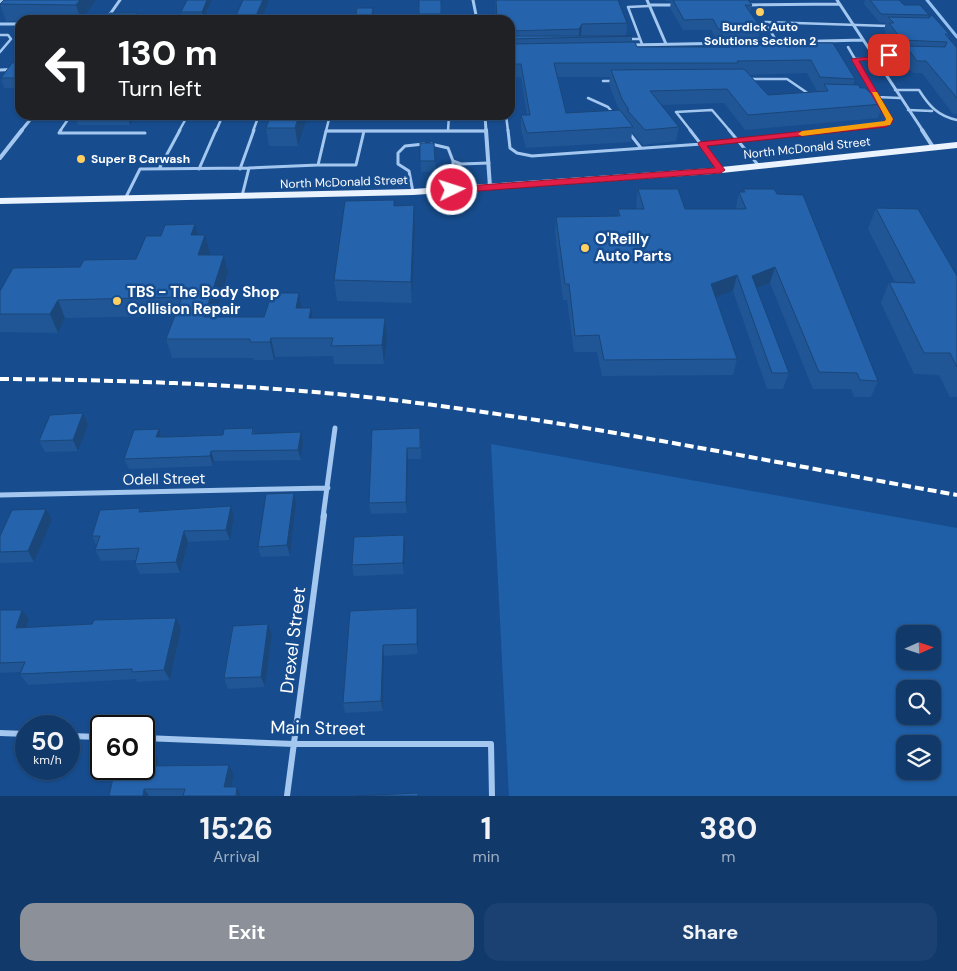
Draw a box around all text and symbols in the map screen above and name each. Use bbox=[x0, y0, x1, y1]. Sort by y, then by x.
marker: Burdick Auto Solutions Section 2 bbox=[754, 6, 766, 18]
place label: Burdick Auto Solutions Section 2 bbox=[704, 19, 816, 49]
text: 130 m bbox=[118, 30, 218, 76]
pin bbox=[868, 34, 910, 76]
icon: left bbox=[35, 35, 100, 100]
icon: arrive bbox=[875, 41, 903, 69]
text: Turn left bbox=[118, 74, 202, 103]
street label: North McDonald Street bbox=[743, 133, 872, 163]
place label: Super B Carwash bbox=[91, 151, 190, 167]
marker: Super B Carwash bbox=[75, 153, 87, 165]
position arrow bbox=[425, 163, 477, 215]
street label: North McDonald Street bbox=[280, 172, 408, 192]
place label: O'Reilly Auto Parts bbox=[595, 229, 672, 266]
marker: O'Reilly Auto Parts bbox=[579, 242, 591, 254]
place label: TBS - The Body Shop Collision Repair bbox=[127, 282, 280, 319]
marker: TBS - The Body Shop Collision Repair bbox=[111, 295, 123, 307]
street label: Odell Street bbox=[122, 468, 206, 490]
street label: Drexel Street bbox=[275, 585, 311, 695]
north arrow bbox=[896, 625, 941, 670]
map controls bbox=[896, 625, 941, 780]
button: search bbox=[896, 680, 941, 725]
speed limit sign: 60 bbox=[90, 715, 155, 780]
street label: Main Street bbox=[270, 715, 366, 741]
text: 50 bbox=[31, 725, 64, 758]
button: layers bbox=[896, 735, 941, 780]
text: km/h bbox=[33, 752, 62, 768]
text: 15:26 bbox=[199, 809, 273, 848]
text: 1 bbox=[481, 809, 492, 848]
text: 380 bbox=[699, 809, 757, 848]
text: Arrival bbox=[213, 846, 260, 867]
text: min bbox=[473, 846, 500, 867]
text: m bbox=[721, 846, 736, 867]
button: Exit bbox=[20, 903, 474, 961]
button: Share bbox=[484, 903, 937, 961]

